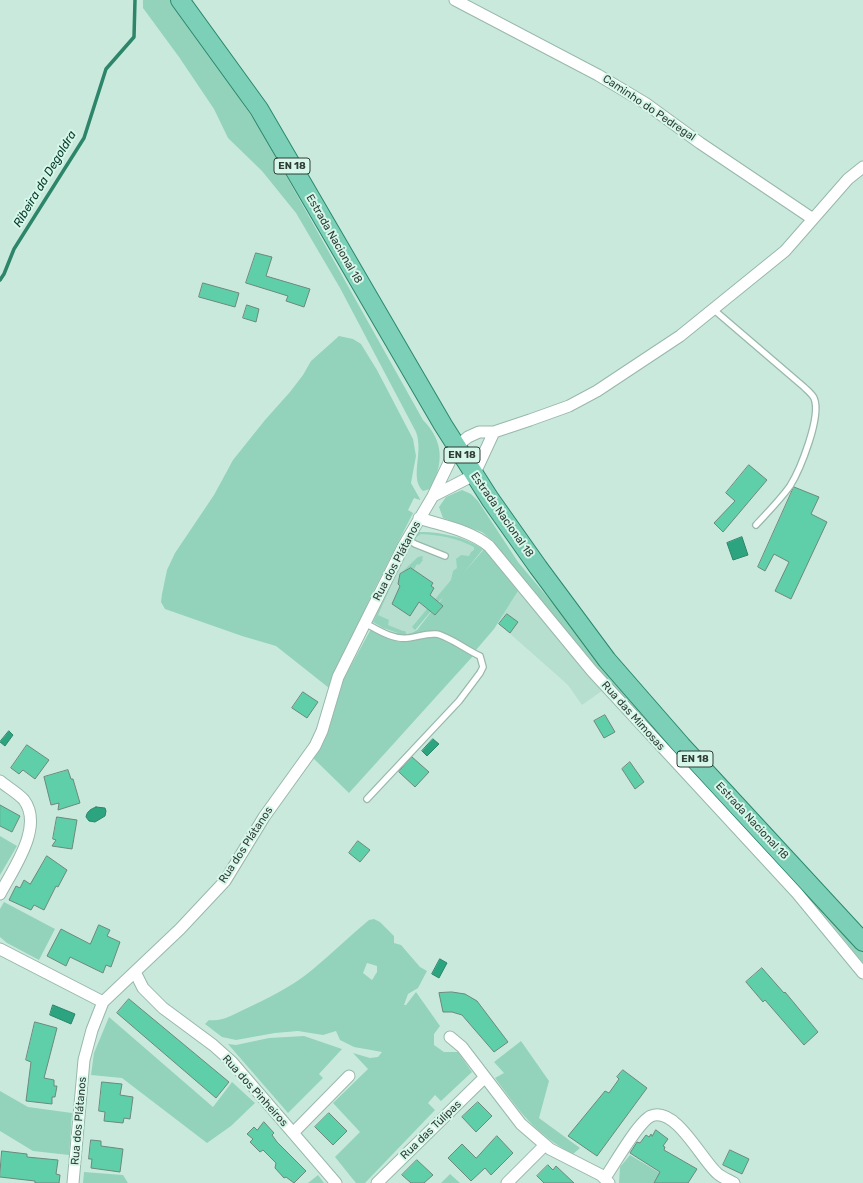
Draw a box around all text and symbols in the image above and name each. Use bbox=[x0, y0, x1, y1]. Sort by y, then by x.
street label: Caminho do Pedregal bbox=[600, 72, 698, 144]
water label: Ribeira da Degoldra bbox=[11, 128, 79, 230]
road number: EN 18 bbox=[274, 158, 310, 174]
street label: Estrada Nacional 18 bbox=[303, 192, 365, 286]
road number: EN 18 bbox=[444, 447, 480, 463]
street label: Estrada Nacional 18 bbox=[468, 470, 536, 560]
street label: Rua dos Plátanos bbox=[370, 519, 424, 603]
street label: Rua das Mimosas bbox=[599, 679, 667, 753]
road number: EN 18 bbox=[677, 751, 713, 767]
street label: Estrada Nacional 18 bbox=[713, 780, 791, 862]
street label: Rua dos Plátanos bbox=[216, 804, 276, 886]
street label: Rua dos Pinheiros bbox=[219, 1053, 291, 1129]
street label: Rua dos Plátanos bbox=[69, 1076, 89, 1166]
street label: Rua das Túlipas bbox=[398, 1098, 464, 1162]

